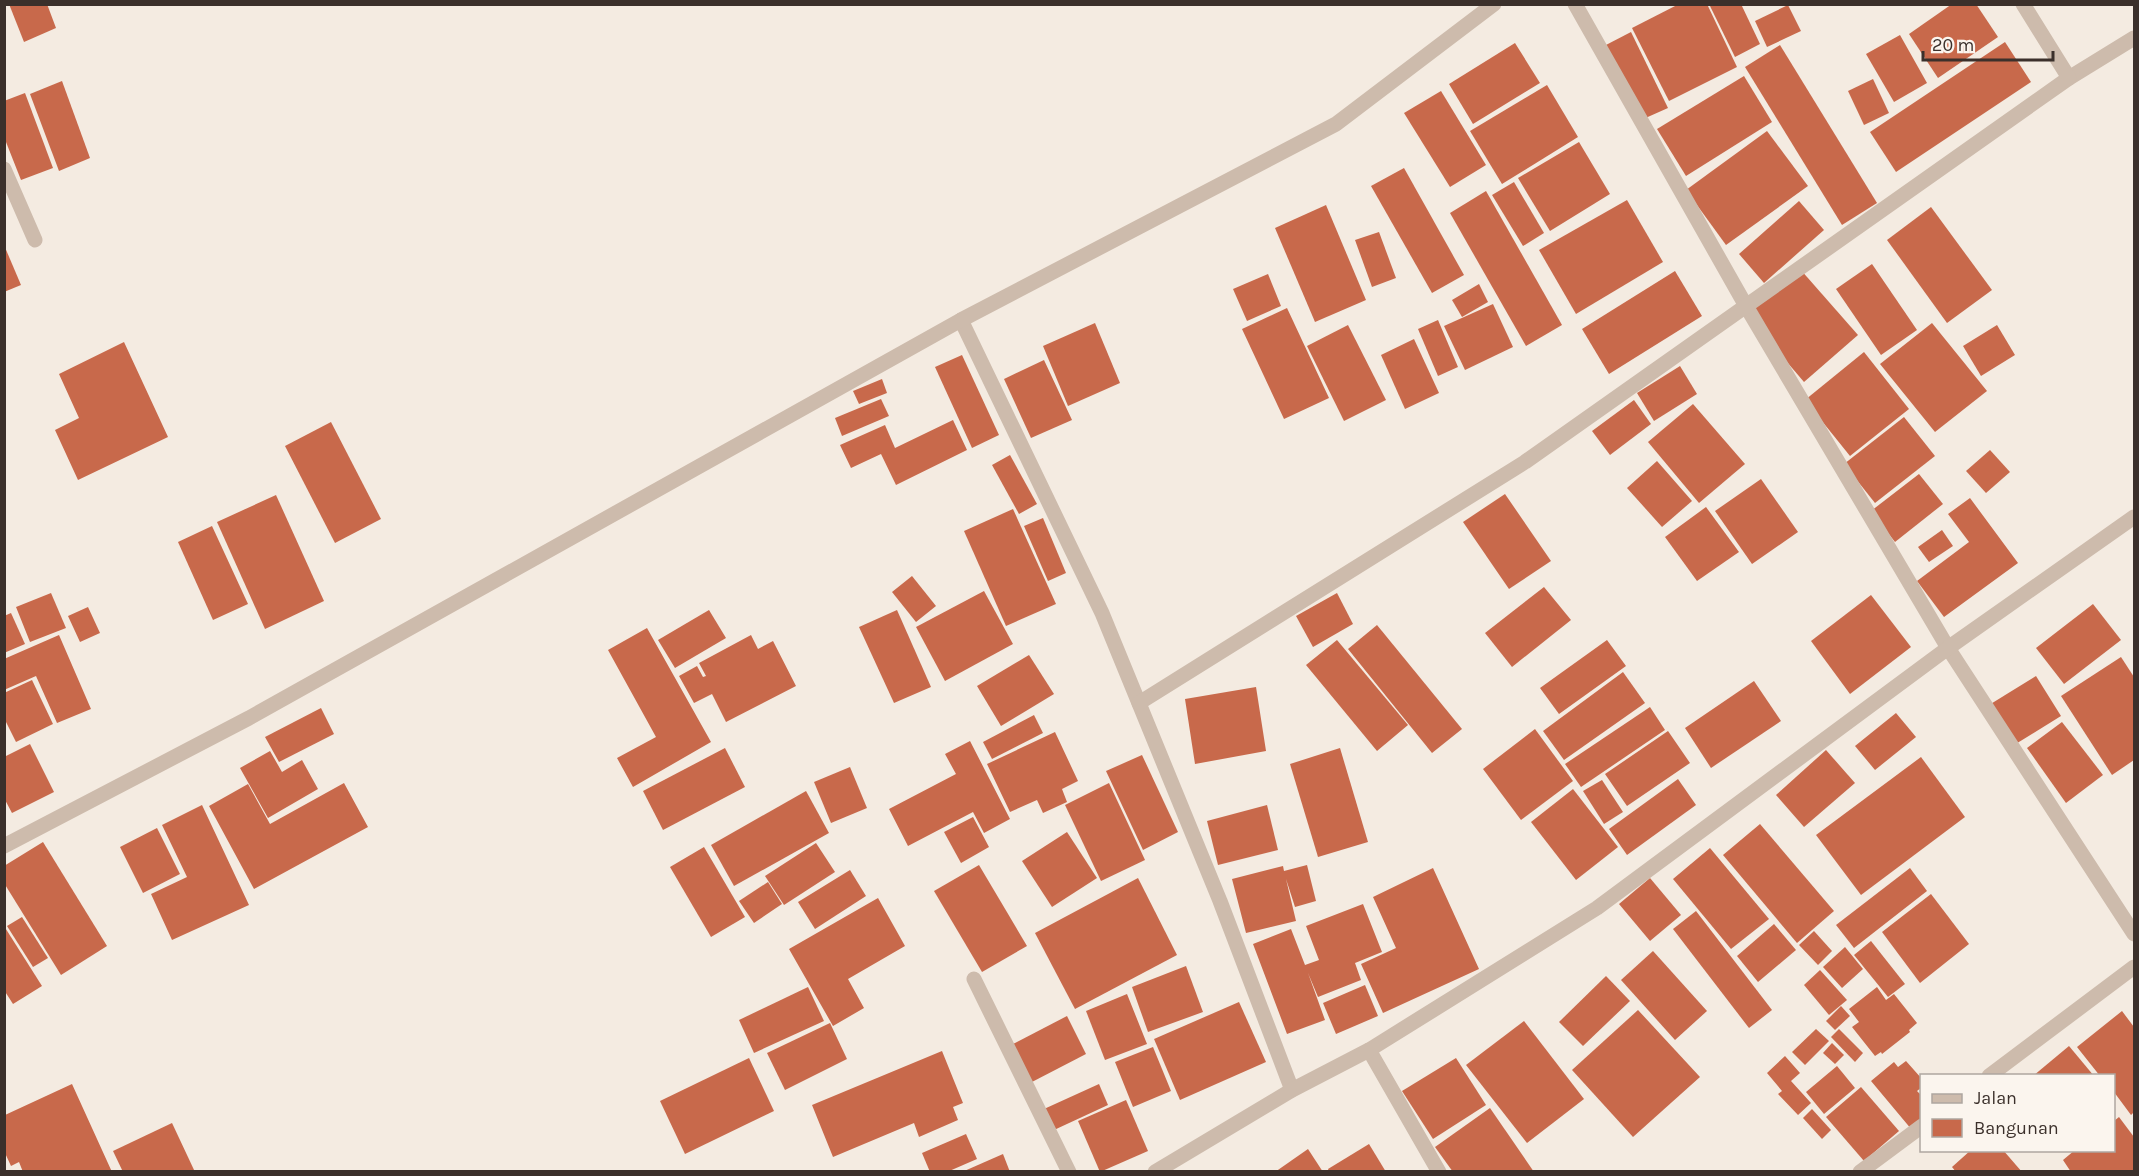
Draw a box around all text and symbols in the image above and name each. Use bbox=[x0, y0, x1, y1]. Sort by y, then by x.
scale bar bbox=[1923, 24, 2054, 62]
text: 20 m bbox=[1932, 34, 1974, 56]
legend bbox=[1920, 1074, 2115, 1152]
text: Jalan bbox=[1974, 1087, 2017, 1109]
text: Bangunan bbox=[1974, 1117, 2059, 1139]

